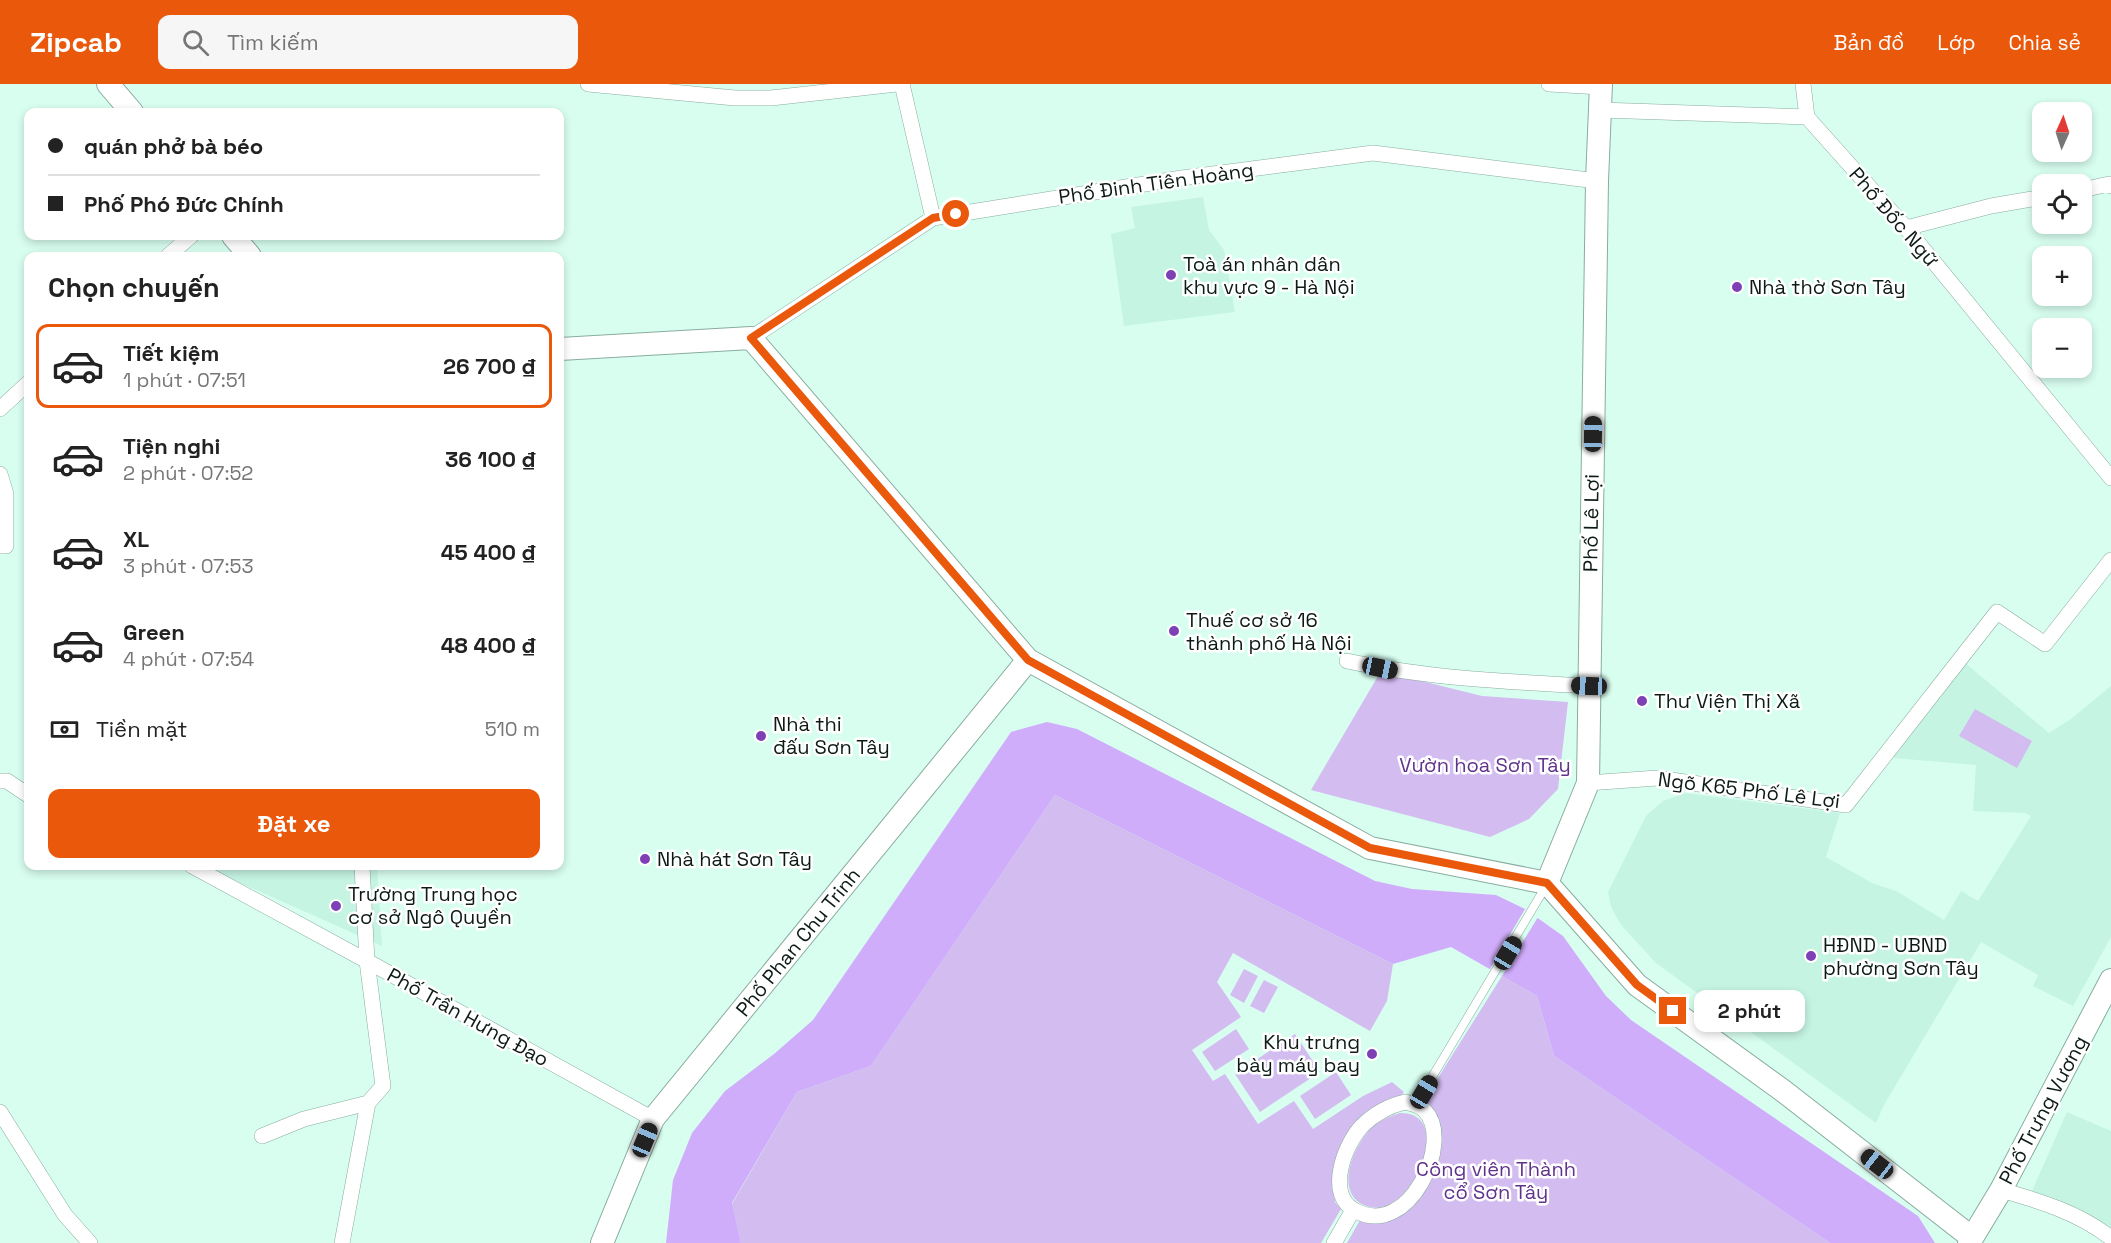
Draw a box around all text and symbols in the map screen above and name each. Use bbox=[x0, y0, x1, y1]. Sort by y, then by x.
search box bbox=[158, 15, 578, 69]
text: Zipcab bbox=[30, 24, 122, 60]
icon: search bbox=[179, 26, 212, 59]
text: Tìm kiếm bbox=[227, 28, 319, 56]
text: Bản đồ bbox=[1834, 29, 1904, 56]
text: Lớp bbox=[1937, 29, 1976, 56]
text: Chia sẻ bbox=[2009, 29, 2081, 56]
north arrow bbox=[2032, 102, 2092, 162]
map controls bbox=[2032, 102, 2092, 378]
text: quán phở bà béo bbox=[84, 132, 263, 160]
street label: Phố Đinh Tiên Hoàng bbox=[1057, 156, 1255, 210]
street label: Phố Đốc Ngữ bbox=[1844, 162, 1944, 272]
button: locate bbox=[2032, 174, 2092, 234]
text: Phố Phó Đức Chính bbox=[84, 190, 284, 218]
route start bbox=[942, 200, 969, 227]
button: + bbox=[2032, 246, 2092, 306]
place label: Toà án nhân dân khu vực 9 - Hà Nội bbox=[1183, 251, 1355, 300]
marker: Toà án nhân dân khu vực 9 - Hà Nội bbox=[1164, 268, 1178, 282]
text: Chọn chuyến bbox=[48, 270, 220, 305]
place label: Nhà thờ Sơn Tây bbox=[1749, 274, 1906, 300]
marker: Nhà thờ Sơn Tây bbox=[1730, 280, 1744, 294]
button: − bbox=[2032, 318, 2092, 378]
icon: car bbox=[51, 339, 105, 393]
text: Tiết kiệm bbox=[123, 339, 219, 367]
text: 26 700 ₫ bbox=[443, 352, 537, 380]
text: 1 phút · 07:51 bbox=[123, 367, 246, 393]
car bbox=[1584, 416, 1602, 452]
icon: car bbox=[51, 432, 105, 486]
text: Tiện nghi bbox=[123, 432, 220, 460]
text: 36 100 ₫ bbox=[445, 445, 537, 473]
text: 2 phút · 07:52 bbox=[123, 460, 253, 486]
street label: Phố Lê Lợi bbox=[1577, 474, 1605, 572]
icon: car bbox=[51, 525, 105, 579]
text: XL bbox=[123, 525, 149, 553]
text: 45 400 ₫ bbox=[441, 538, 537, 566]
text: 3 phút · 07:53 bbox=[123, 553, 254, 579]
place label: Thuế cơ sở 16 thành phố Hà Nội bbox=[1186, 607, 1352, 656]
icon: car bbox=[51, 618, 105, 672]
text: Green bbox=[123, 618, 185, 646]
marker: Thuế cơ sở 16 thành phố Hà Nội bbox=[1167, 624, 1181, 638]
text: 48 400 ₫ bbox=[441, 631, 537, 659]
text: 4 phút · 07:54 bbox=[123, 646, 254, 672]
car bbox=[1361, 655, 1399, 681]
car bbox=[1571, 676, 1607, 696]
place label: Thư Viện Thị Xã bbox=[1654, 688, 1800, 714]
marker: Thư Viện Thị Xã bbox=[1635, 694, 1649, 708]
place label: Nhà thi đấu Sơn Tây bbox=[773, 711, 890, 760]
icon: cash bbox=[48, 713, 81, 746]
text: Tiền mặt bbox=[96, 715, 187, 743]
text: 510 m bbox=[485, 716, 540, 742]
marker: Nhà thi đấu Sơn Tây bbox=[754, 729, 768, 743]
park label: Vườn hoa Sơn Tây bbox=[1399, 752, 1571, 778]
street label: Ngõ K65 Phố Lê Lợi bbox=[1656, 766, 1842, 814]
button: Đặt xe bbox=[48, 789, 540, 858]
place label: Nhà hát Sơn Tây bbox=[657, 846, 812, 872]
marker: Nhà hát Sơn Tây bbox=[638, 852, 652, 866]
street label: Phố Phan Chu Trinh bbox=[730, 862, 866, 1022]
place label: Trường Trung học cơ sở Ngô Quyền bbox=[348, 881, 518, 930]
marker: Trường Trung học cơ sở Ngô Quyền bbox=[329, 899, 343, 913]
place label: HĐND - UBND phường Sơn Tây bbox=[1823, 932, 1979, 981]
car bbox=[1491, 933, 1525, 973]
marker: HĐND - UBND phường Sơn Tây bbox=[1804, 949, 1818, 963]
street label: Phố Trần Hưng Đạo bbox=[383, 962, 553, 1072]
callout: 2 phút bbox=[1694, 990, 1805, 1032]
route end bbox=[1659, 997, 1686, 1024]
text: 2 phút bbox=[1718, 998, 1781, 1024]
place label: Khu trưng bày máy bay bbox=[1236, 1029, 1360, 1078]
street label: Phố Trưng Vương bbox=[1993, 1031, 2093, 1189]
marker: Khu trưng bày máy bay bbox=[1365, 1047, 1379, 1061]
car bbox=[1407, 1072, 1441, 1112]
car bbox=[630, 1120, 660, 1160]
car bbox=[1857, 1146, 1897, 1182]
park label: Công viên Thành cổ Sơn Tây bbox=[1416, 1156, 1576, 1205]

